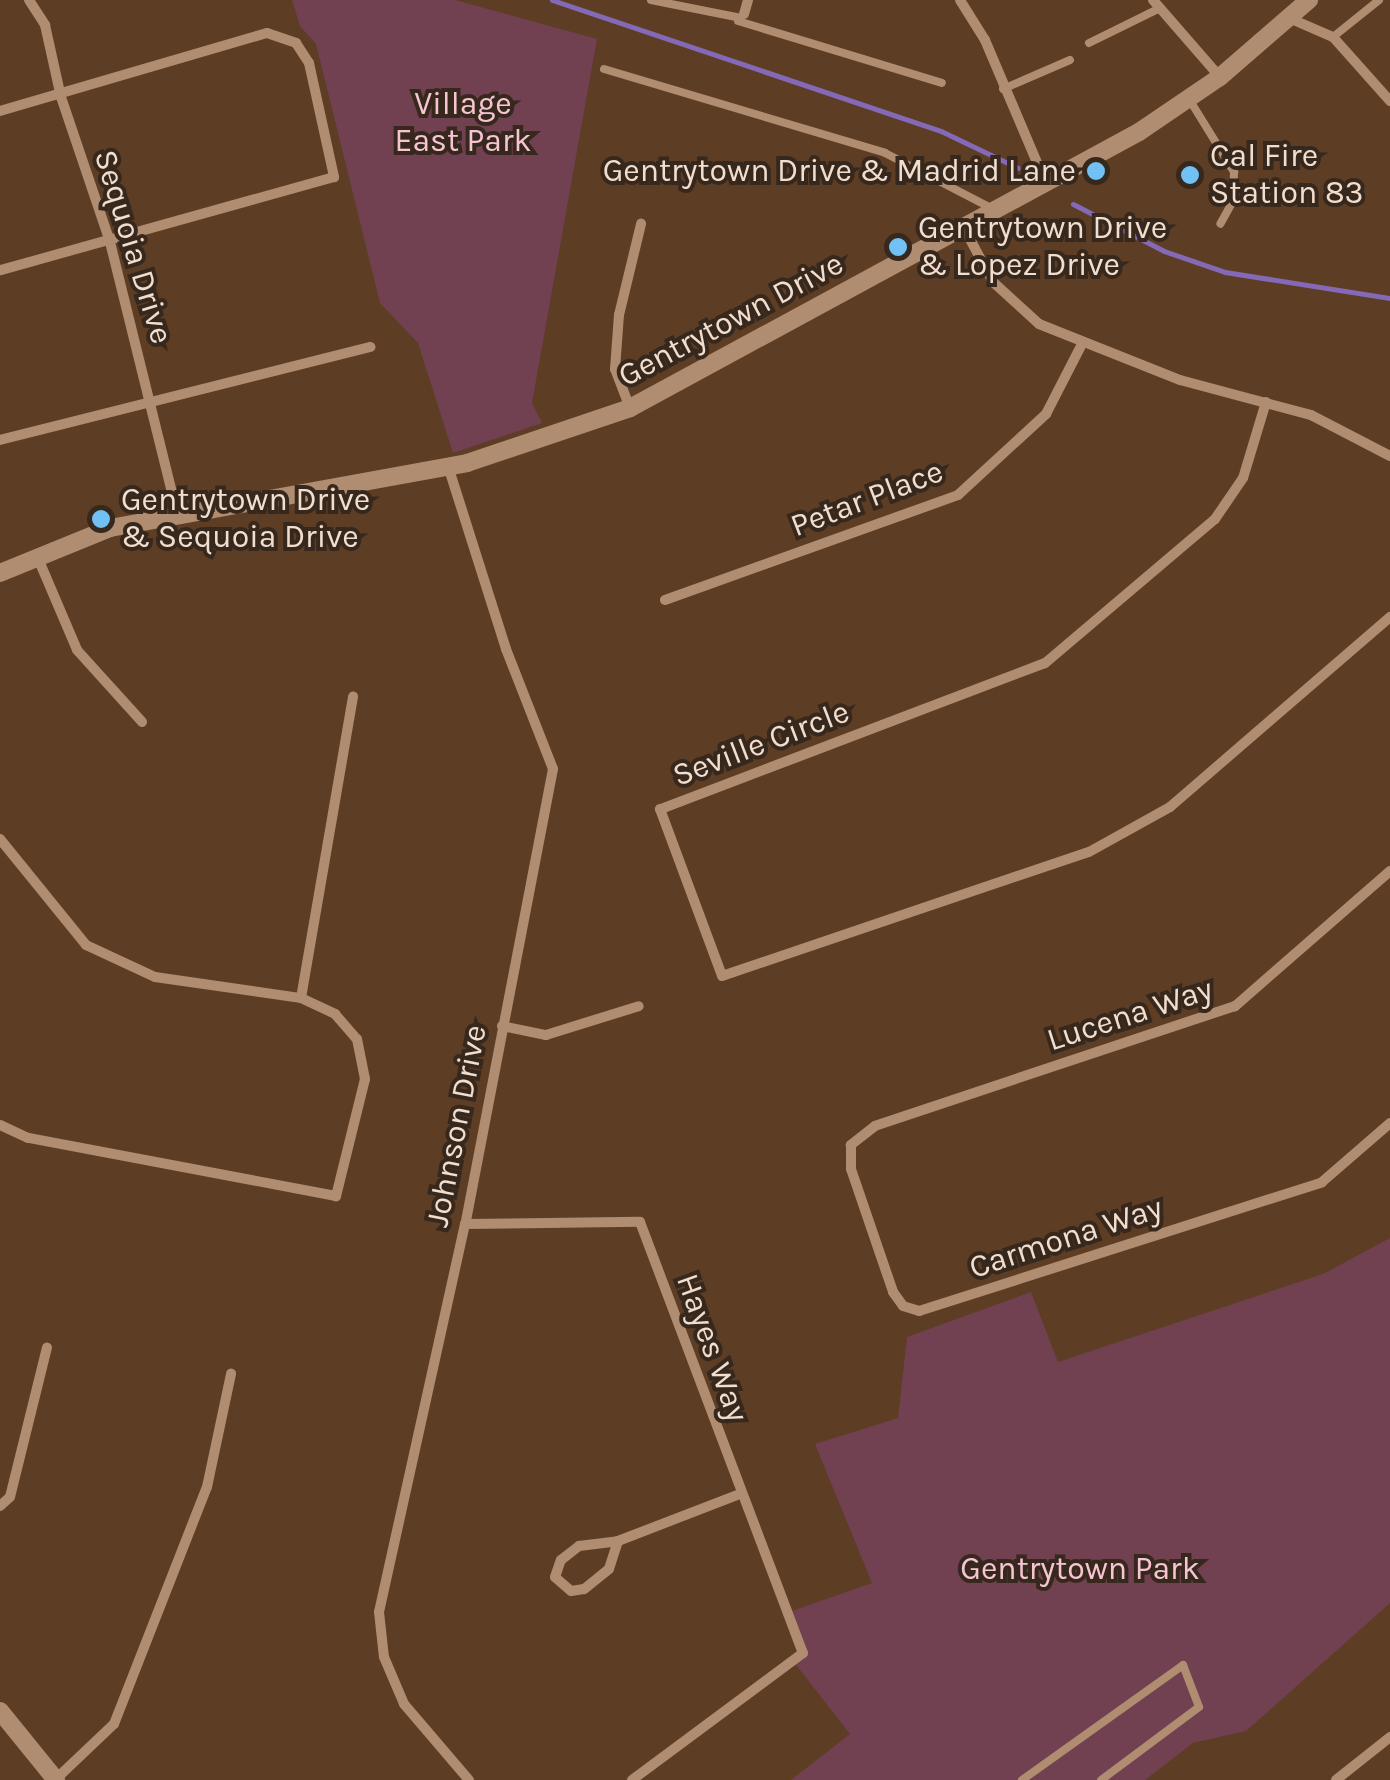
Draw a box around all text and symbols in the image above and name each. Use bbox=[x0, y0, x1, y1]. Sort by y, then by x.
park label: Village East Park bbox=[395, 86, 531, 161]
place label: Cal Fire Station 83 bbox=[1210, 138, 1364, 213]
street label: Sequoia Drive bbox=[85, 145, 181, 349]
place label: Gentrytown Drive & Madrid Lane bbox=[603, 152, 1076, 190]
marker: Gentrytown Drive & Madrid Lane bbox=[1085, 160, 1107, 182]
marker: Cal Fire Station 83 bbox=[1179, 164, 1201, 186]
place label: Gentrytown Drive & Lopez Drive bbox=[918, 210, 1167, 285]
marker: Gentrytown Drive & Lopez Drive bbox=[887, 236, 909, 258]
street label: Gentrytown Drive bbox=[612, 245, 850, 395]
street label: Petar Place bbox=[785, 452, 949, 546]
place label: Gentrytown Drive & Sequoia Drive bbox=[121, 482, 370, 557]
marker: Gentrytown Drive & Sequoia Drive bbox=[90, 508, 112, 530]
street label: Seville Circle bbox=[667, 693, 855, 795]
street label: Lucena Way bbox=[1042, 970, 1218, 1060]
street label: Johnson Drive bbox=[419, 1022, 495, 1230]
street label: Carmona Way bbox=[965, 1189, 1167, 1287]
street label: Hayes Way bbox=[667, 1269, 757, 1427]
park label: Gentrytown Park bbox=[960, 1550, 1200, 1588]

